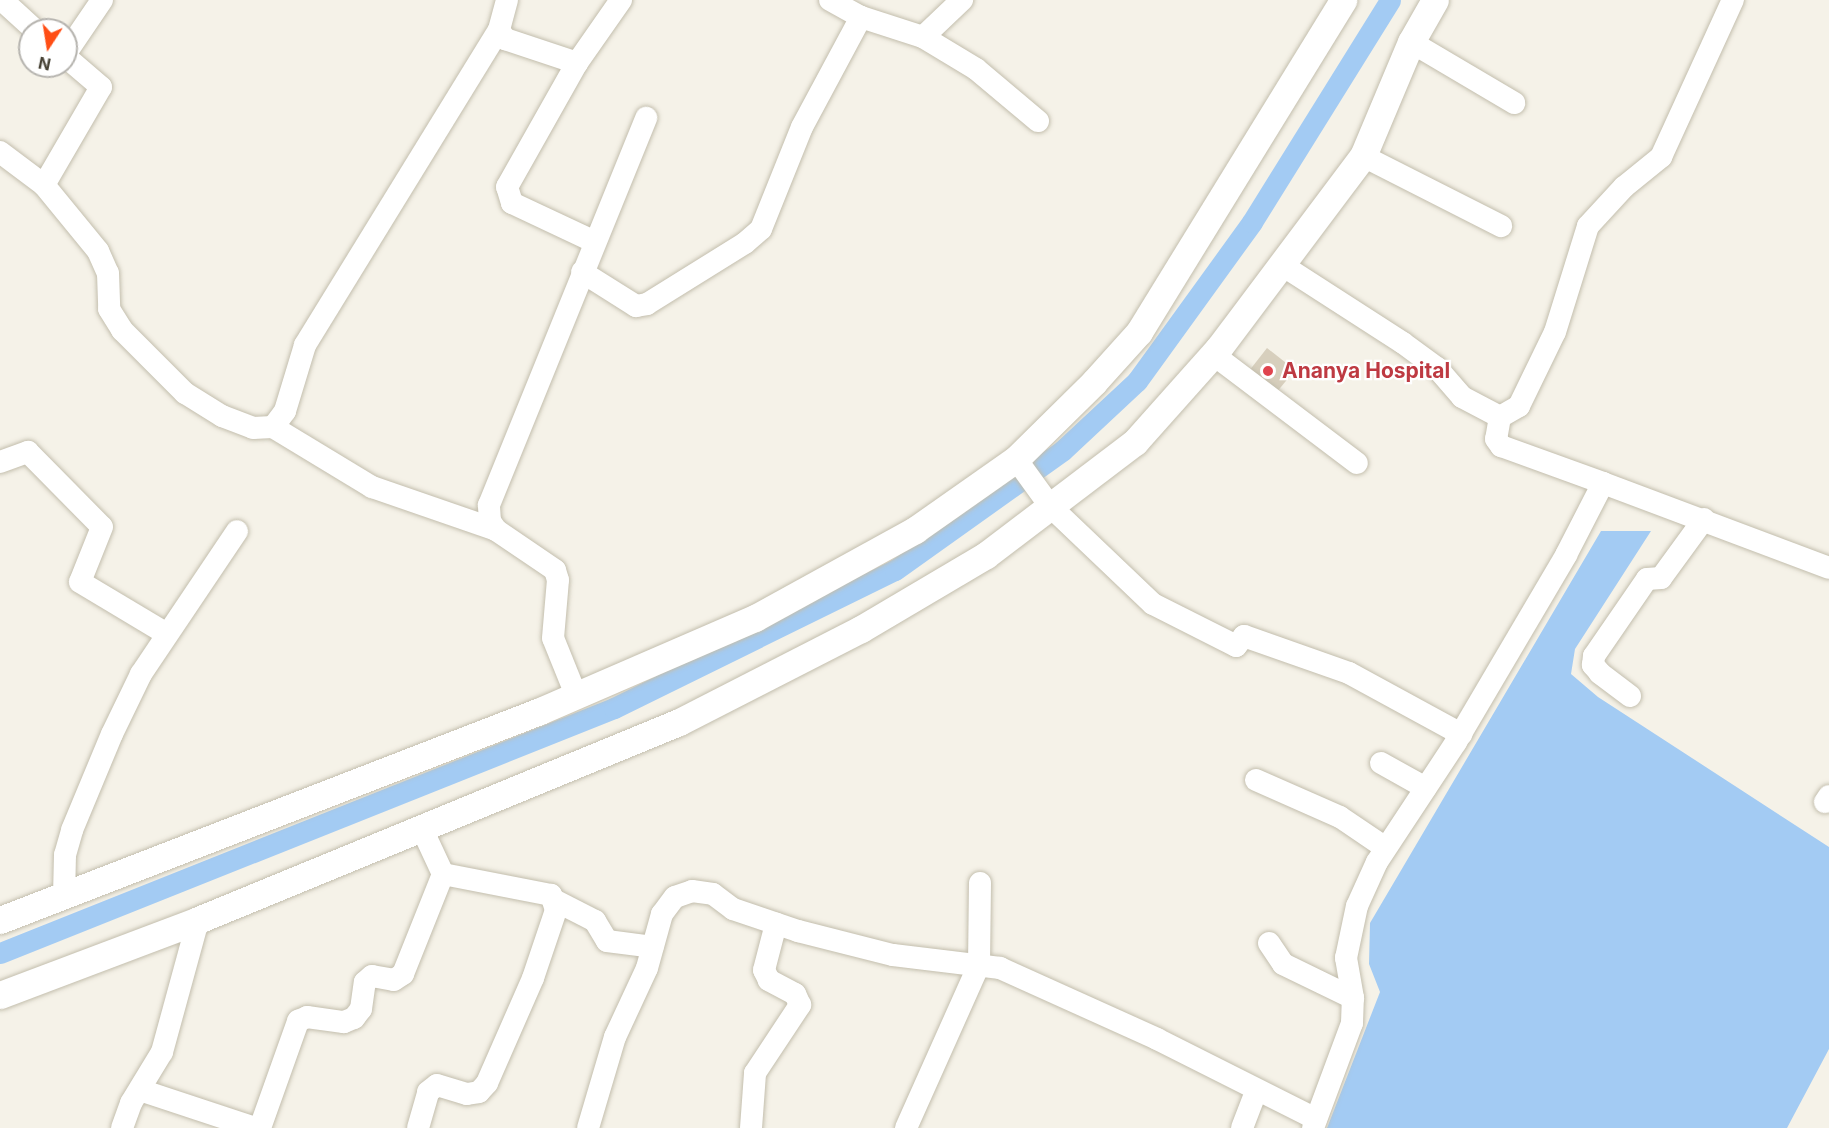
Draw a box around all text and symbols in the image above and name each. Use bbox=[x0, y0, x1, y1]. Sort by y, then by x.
north arrow bbox=[18, 18, 78, 78]
text: N bbox=[37, 53, 53, 75]
place label: Ananya Hospital bbox=[1282, 358, 1450, 384]
marker: Ananya Hospital bbox=[1259, 362, 1277, 380]

